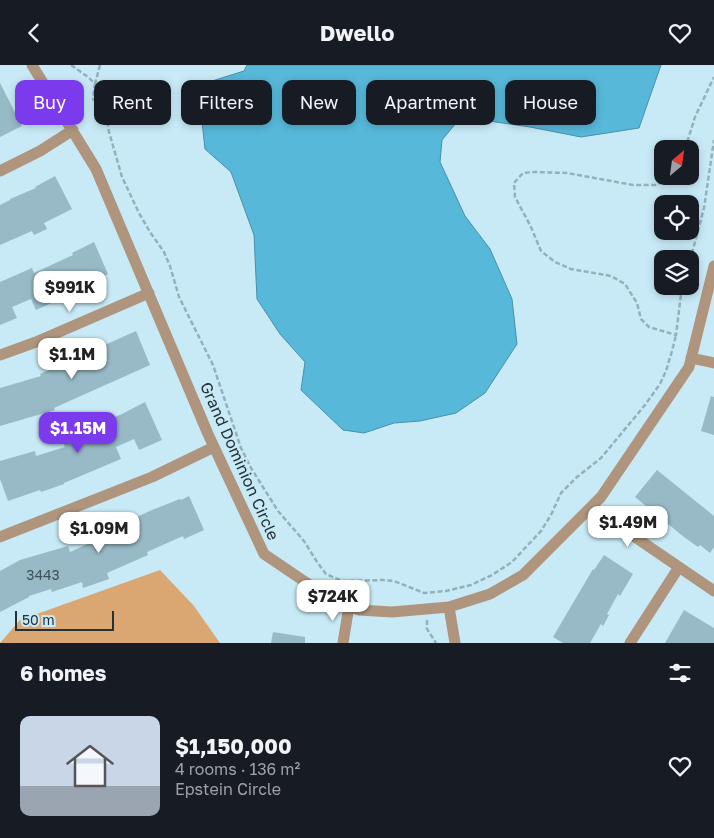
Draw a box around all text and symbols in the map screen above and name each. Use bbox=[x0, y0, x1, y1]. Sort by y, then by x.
icon: back bbox=[20, 19, 48, 47]
text: Dwello bbox=[320, 19, 394, 46]
icon: heart bbox=[666, 19, 694, 47]
chip: Buy bbox=[15, 80, 84, 125]
chip: Rent bbox=[94, 80, 171, 125]
chip: Filters bbox=[181, 80, 272, 125]
chip: New bbox=[282, 80, 356, 125]
chip: Apartment bbox=[366, 80, 495, 125]
chip: House bbox=[505, 80, 596, 125]
north arrow bbox=[654, 140, 699, 185]
map controls bbox=[654, 140, 699, 295]
button: locate bbox=[654, 195, 699, 240]
button: layers bbox=[654, 250, 699, 295]
pin: $991K bbox=[35, 271, 105, 313]
text: $991K bbox=[45, 277, 95, 297]
pin: $1.1M bbox=[37, 337, 107, 380]
text: $1.1M bbox=[49, 344, 95, 364]
street label: Grand Dominion Circle bbox=[196, 379, 284, 543]
pin: $1.15M bbox=[37, 411, 119, 454]
text: $1.15M bbox=[50, 418, 106, 438]
pin: $1.49M bbox=[587, 505, 669, 548]
pin: $1.09M bbox=[58, 511, 140, 554]
text: $1.49M bbox=[599, 512, 657, 532]
text: $1.09M bbox=[70, 518, 128, 538]
house number: 3443 bbox=[26, 566, 60, 583]
pin: $724K bbox=[298, 579, 368, 622]
text: $724K bbox=[308, 586, 358, 606]
scale bar bbox=[15, 608, 114, 631]
text: 50 m bbox=[22, 611, 55, 628]
icon: filters bbox=[666, 659, 694, 687]
text: 6 homes bbox=[20, 660, 106, 686]
text: $1,150,000 bbox=[175, 733, 292, 759]
icon: home bbox=[60, 736, 120, 796]
icon: heart bbox=[666, 752, 694, 780]
text: 4 rooms · 136 m² bbox=[175, 759, 300, 779]
text: Epstein Circle bbox=[175, 779, 281, 799]

